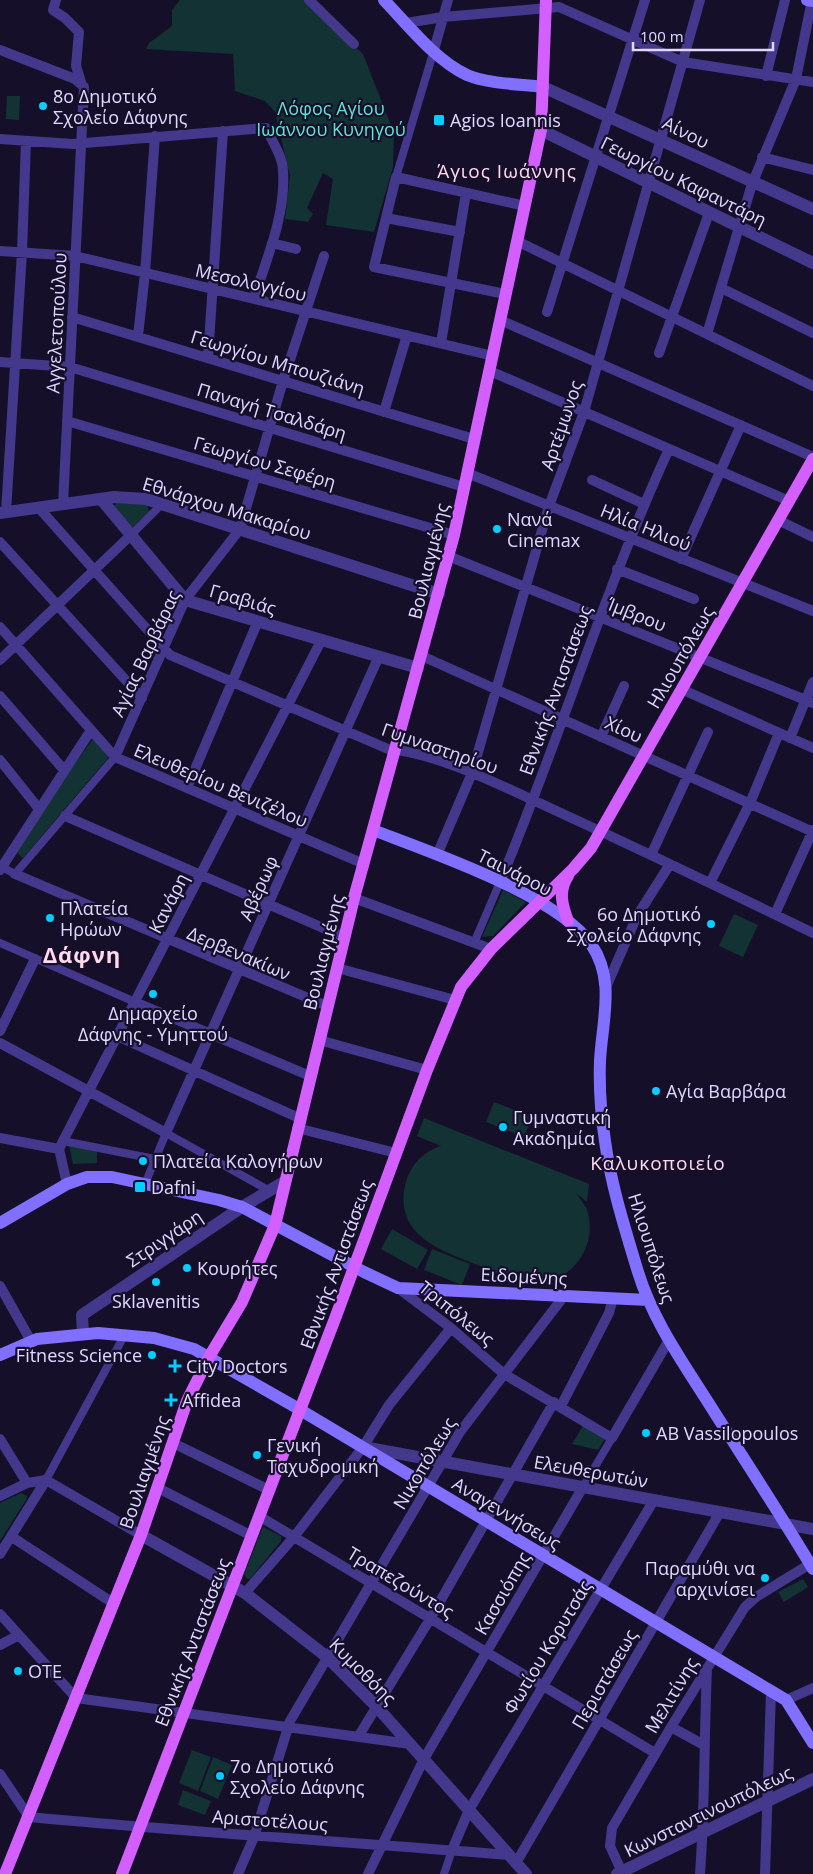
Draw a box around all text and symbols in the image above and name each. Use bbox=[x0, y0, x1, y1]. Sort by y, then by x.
scale bar bbox=[633, 20, 773, 52]
text: 100 m bbox=[640, 26, 684, 46]
place label: 8ο Δημοτικό Σχολείο Δάφνης bbox=[53, 84, 188, 129]
park label: Λόφος Αγίου Ιωάννου Κυνηγού bbox=[256, 96, 406, 141]
marker: 8ο Δημοτικό Σχολείο Δάφνης bbox=[37, 100, 49, 112]
place label: Agios Ioannis bbox=[450, 108, 561, 132]
street label: Αίνου bbox=[659, 110, 713, 154]
marker: Agios Ioannis bbox=[432, 113, 446, 127]
street label: Γεωργίου Καφαντάρη bbox=[597, 130, 771, 232]
district label: Άγιος Ιωάννης bbox=[437, 158, 577, 184]
street label: Αγγελετοπούλου bbox=[40, 252, 72, 394]
street label: Μεσολογγίου bbox=[193, 258, 309, 306]
street label: Γεωργίου Μπουζιάνη bbox=[188, 324, 368, 400]
street label: Παναγή Τσαλδάρη bbox=[194, 377, 350, 445]
street label: Αρτέμωνος bbox=[534, 377, 588, 473]
street label: Γεωργίου Σεφέρη bbox=[191, 430, 339, 494]
street label: Εθνάρχου Μακαρίου bbox=[140, 471, 314, 545]
street label: Ηλία Ηλιού bbox=[597, 498, 695, 556]
street label: Βουλιαγμένης bbox=[402, 500, 454, 621]
place label: Νανά Cinemax bbox=[507, 507, 581, 552]
marker: Νανά Cinemax bbox=[491, 523, 503, 535]
street label: Γραβιάς bbox=[207, 578, 279, 620]
street label: Αγίας Βαρβάρας bbox=[105, 585, 185, 720]
street label: Ίμβρου bbox=[603, 591, 670, 637]
street label: Ηλιουπόλεως bbox=[641, 601, 719, 712]
street label: Εθνικής Αντιστάσεως bbox=[513, 602, 597, 778]
street label: Χίου bbox=[602, 710, 646, 748]
street label: Γυμναστηρίου bbox=[379, 717, 501, 779]
street label: Ελευθερίου Βενιζέλου bbox=[130, 737, 312, 833]
street label: Ταινάρου bbox=[474, 843, 556, 901]
street label: Αβέρωφ bbox=[233, 852, 283, 924]
street label: Κανάρη bbox=[143, 869, 193, 937]
street label: Βουλιαγμένης bbox=[297, 891, 349, 1012]
place label: Πλατεία Ηρώων bbox=[60, 896, 128, 941]
place label: 6ο Δημοτικό Σχολείο Δάφνης bbox=[567, 902, 701, 947]
marker: Πλατεία Ηρώων bbox=[44, 912, 56, 924]
marker: 6ο Δημοτικό Σχολείο Δάφνης bbox=[705, 918, 717, 930]
street label: Δερβενακίων bbox=[184, 921, 294, 986]
district label: Δάφνη bbox=[43, 939, 121, 969]
marker: Δημαρχείο Δάφνης - Υμηττού bbox=[147, 988, 159, 1000]
place label: Δημαρχείο Δάφνης - Υμηττού bbox=[78, 1001, 228, 1046]
place label: Αγία Βαρβάρα bbox=[666, 1079, 786, 1103]
marker: Αγία Βαρβάρα bbox=[650, 1085, 662, 1097]
place label: Γυμναστική Ακαδημία bbox=[513, 1105, 611, 1150]
marker: Γυμναστική Ακαδημία bbox=[497, 1121, 509, 1133]
place label: Πλατεία Καλογήρων bbox=[153, 1149, 323, 1173]
district label: Καλυκοποιείο bbox=[590, 1150, 726, 1176]
marker: Πλατεία Καλογήρων bbox=[137, 1155, 149, 1167]
place label: Dafni bbox=[151, 1175, 196, 1199]
street label: Εθνικής Αντιστάσεως bbox=[294, 1176, 378, 1352]
marker: Dafni bbox=[133, 1180, 147, 1194]
street label: Ηλιουπόλεως bbox=[623, 1190, 681, 1306]
street label: Στριγγάρη bbox=[121, 1204, 207, 1272]
place label: Κουρήτες bbox=[197, 1256, 278, 1280]
marker: Κουρήτες bbox=[181, 1262, 193, 1274]
street label: Ειδομένης bbox=[480, 1262, 568, 1290]
street label: Τριπόλεως bbox=[414, 1275, 500, 1351]
marker: Sklavenitis bbox=[150, 1276, 162, 1288]
place label: Sklavenitis bbox=[112, 1289, 200, 1313]
place label: Fitness Science bbox=[16, 1343, 142, 1367]
marker: Fitness Science bbox=[146, 1349, 158, 1361]
place label: City Doctors bbox=[186, 1354, 288, 1378]
marker: City Doctors bbox=[168, 1359, 182, 1373]
place label: Affidea bbox=[182, 1388, 241, 1412]
marker: Affidea bbox=[164, 1393, 178, 1407]
street label: Βουλιαγμένης bbox=[113, 1412, 175, 1532]
street label: Νικοπόλεως bbox=[387, 1412, 461, 1513]
place label: AB Vassilopoulos bbox=[656, 1421, 798, 1445]
marker: AB Vassilopoulos bbox=[640, 1427, 652, 1439]
place label: Γενική Ταχυδρομική bbox=[267, 1433, 379, 1478]
marker: Γενική Ταχυδρομική bbox=[251, 1449, 263, 1461]
street label: Ελευθερωτών bbox=[532, 1449, 650, 1493]
street label: Αναγεννήσεως bbox=[448, 1471, 566, 1555]
street label: Τραπεζούντος bbox=[343, 1541, 459, 1623]
street label: Κασσιόπης bbox=[469, 1547, 536, 1639]
street label: Εθνικής Αντιστάσεως bbox=[149, 1554, 235, 1730]
place label: Παραμύθι να αρχινίσει bbox=[645, 1556, 755, 1601]
marker: Παραμύθι να αρχινίσει bbox=[759, 1572, 771, 1584]
street label: Φωτίου Κορυτσάς bbox=[498, 1575, 597, 1718]
street label: Περιστάσεως bbox=[566, 1624, 642, 1733]
street label: Κυμοθόης bbox=[324, 1632, 402, 1710]
street label: Μελιτίνης bbox=[639, 1652, 703, 1737]
place label: ΟΤΕ bbox=[28, 1659, 62, 1683]
marker: ΟΤΕ bbox=[12, 1665, 24, 1677]
place label: 7ο Δημοτικό Σχολείο Δάφνης bbox=[230, 1754, 365, 1799]
street label: Κωνσταντινουπόλεως bbox=[620, 1760, 796, 1862]
marker: 7ο Δημοτικό Σχολείο Δάφνης bbox=[214, 1770, 226, 1782]
street label: Αριστοτέλους bbox=[211, 1804, 329, 1836]

